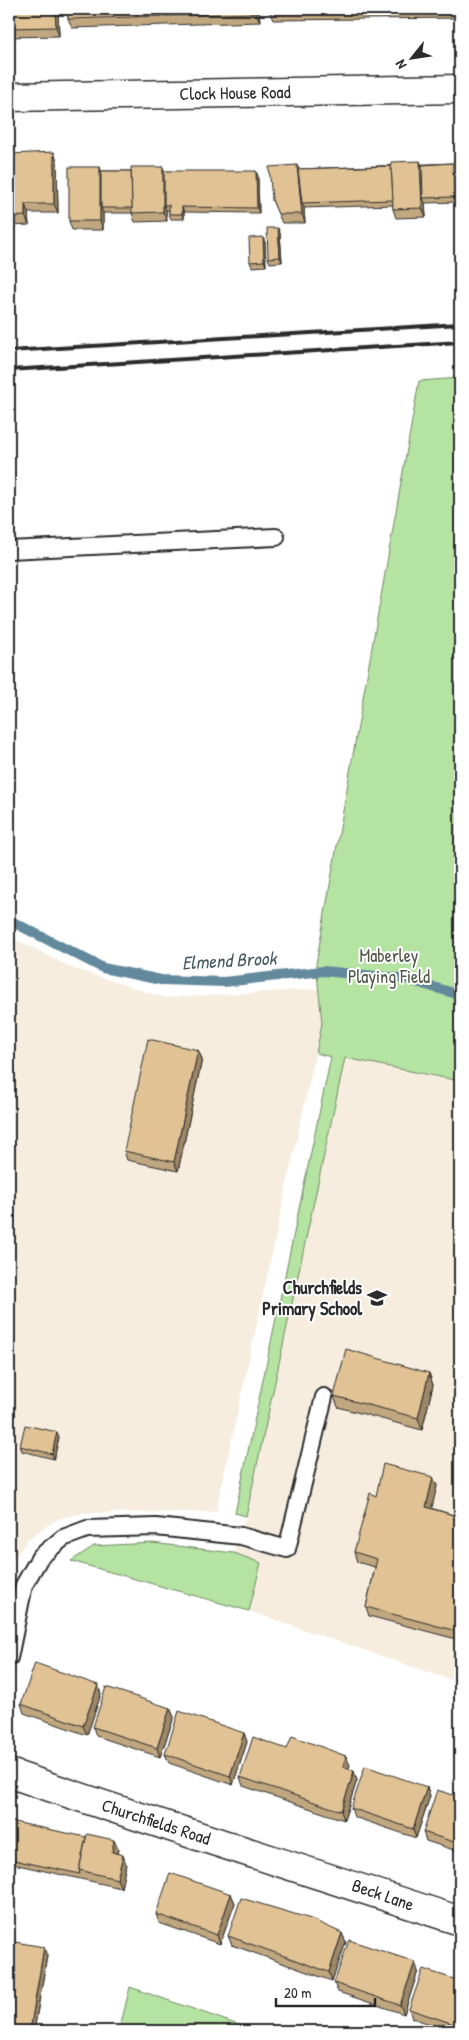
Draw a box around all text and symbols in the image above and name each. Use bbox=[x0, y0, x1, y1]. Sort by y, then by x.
north arrow bbox=[386, 32, 436, 82]
text: N bbox=[390, 56, 410, 73]
street label: Clock House Road bbox=[179, 79, 291, 106]
park label: Maberley Playing Field bbox=[348, 943, 430, 989]
water label: Elmend Brook bbox=[181, 944, 279, 975]
place label: Churchfields Primary School bbox=[262, 1275, 363, 1322]
school or university icon: Churchfields Primary School bbox=[366, 1287, 388, 1309]
street label: Churchfields Road bbox=[99, 1792, 214, 1851]
street label: Beck Lane bbox=[349, 1872, 417, 1917]
scale bar bbox=[276, 1975, 375, 2007]
text: 20 m bbox=[284, 1982, 311, 2003]

